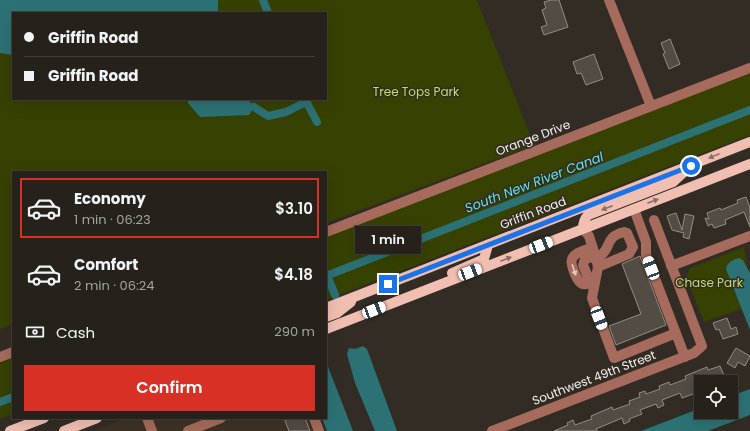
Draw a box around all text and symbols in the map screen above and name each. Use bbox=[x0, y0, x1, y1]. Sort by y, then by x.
text: Griffin Road bbox=[48, 27, 139, 48]
text: Griffin Road bbox=[48, 65, 139, 86]
park label: Tree Tops Park bbox=[373, 83, 460, 100]
street label: Orange Drive bbox=[493, 116, 573, 160]
water label: South New River Canal bbox=[462, 147, 607, 218]
one-way arrow bbox=[707, 154, 719, 160]
route start bbox=[682, 157, 700, 175]
text: Economy bbox=[74, 188, 146, 209]
icon: car bbox=[26, 190, 62, 226]
street label: Griffin Road bbox=[497, 192, 568, 233]
text: $3.10 bbox=[275, 198, 313, 219]
one-way arrow bbox=[648, 198, 660, 204]
one-way arrow bbox=[600, 205, 612, 211]
text: 1 min · 06:23 bbox=[74, 210, 151, 229]
callout: 1 min bbox=[355, 226, 421, 254]
text: 1 min bbox=[371, 230, 405, 249]
car bbox=[528, 235, 554, 255]
text: Comfort bbox=[74, 254, 138, 275]
one-way arrow bbox=[500, 255, 512, 261]
car bbox=[641, 255, 661, 281]
icon: car bbox=[26, 256, 62, 292]
car bbox=[457, 262, 483, 282]
text: $4.18 bbox=[274, 264, 313, 285]
one-way arrow bbox=[571, 264, 577, 276]
park label: Chase Park bbox=[675, 274, 744, 291]
route end bbox=[379, 275, 397, 293]
text: 2 min · 06:24 bbox=[74, 276, 154, 295]
car bbox=[361, 300, 387, 320]
car bbox=[589, 305, 609, 331]
icon: cash bbox=[24, 321, 46, 343]
text: Cash bbox=[56, 322, 95, 343]
text: 290 m bbox=[274, 322, 315, 341]
street label: Southwest 49th Street bbox=[530, 346, 658, 409]
button: Confirm bbox=[24, 365, 315, 411]
map controls bbox=[694, 375, 738, 419]
button: locate bbox=[694, 375, 738, 419]

